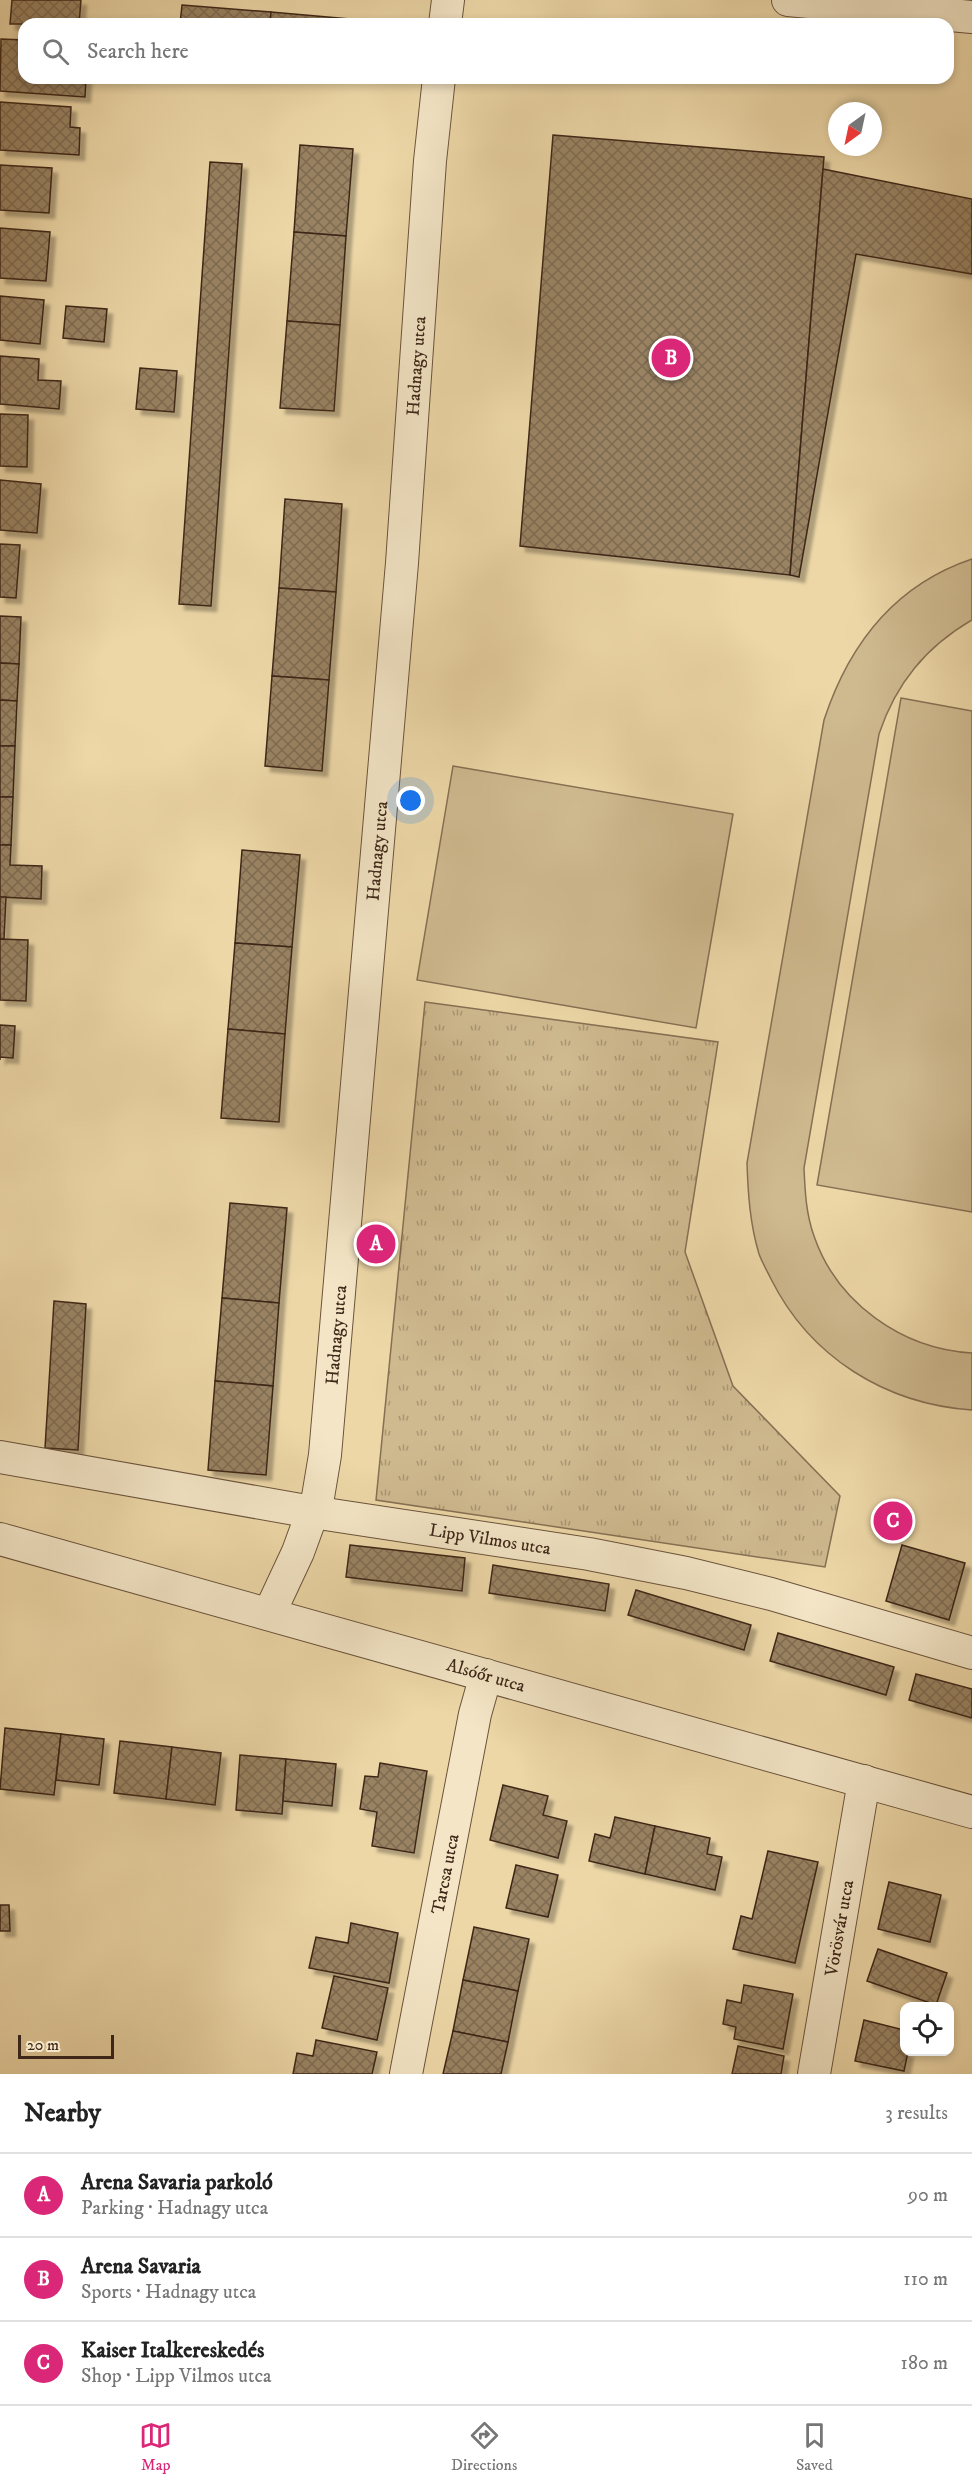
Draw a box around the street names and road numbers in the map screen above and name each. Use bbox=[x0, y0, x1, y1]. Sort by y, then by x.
street label: Hadnagy utca bbox=[403, 315, 431, 417]
street label: Hadnagy utca bbox=[363, 800, 393, 902]
street label: Hadnagy utca bbox=[322, 1284, 352, 1386]
street label: Lipp Vilmos utca bbox=[427, 1520, 553, 1561]
street label: Alsóőr utca bbox=[444, 1654, 528, 1698]
street label: Tarcsa utca bbox=[427, 1832, 465, 1916]
street label: Vörösvár utca bbox=[821, 1878, 859, 1979]

